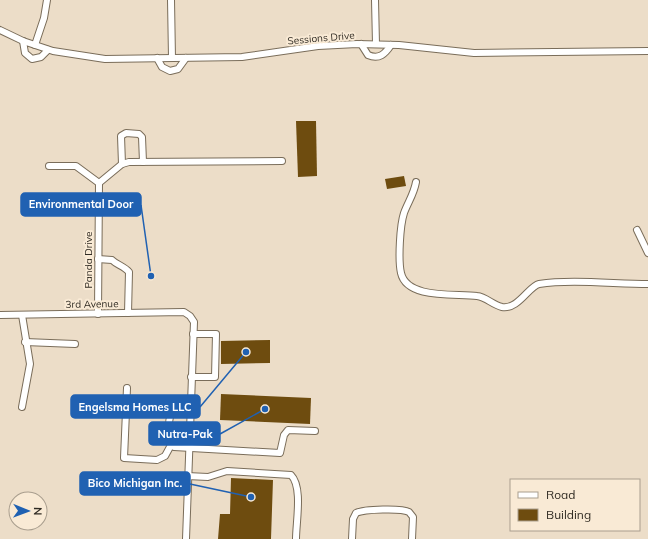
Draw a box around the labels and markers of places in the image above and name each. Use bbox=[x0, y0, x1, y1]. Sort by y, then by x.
callout: Environmental Door bbox=[21, 193, 141, 216]
callout: Engelsma Homes LLC bbox=[71, 395, 200, 418]
callout: Nutra-Pak bbox=[149, 422, 220, 445]
callout: Bico Michigan Inc. bbox=[80, 472, 190, 495]

